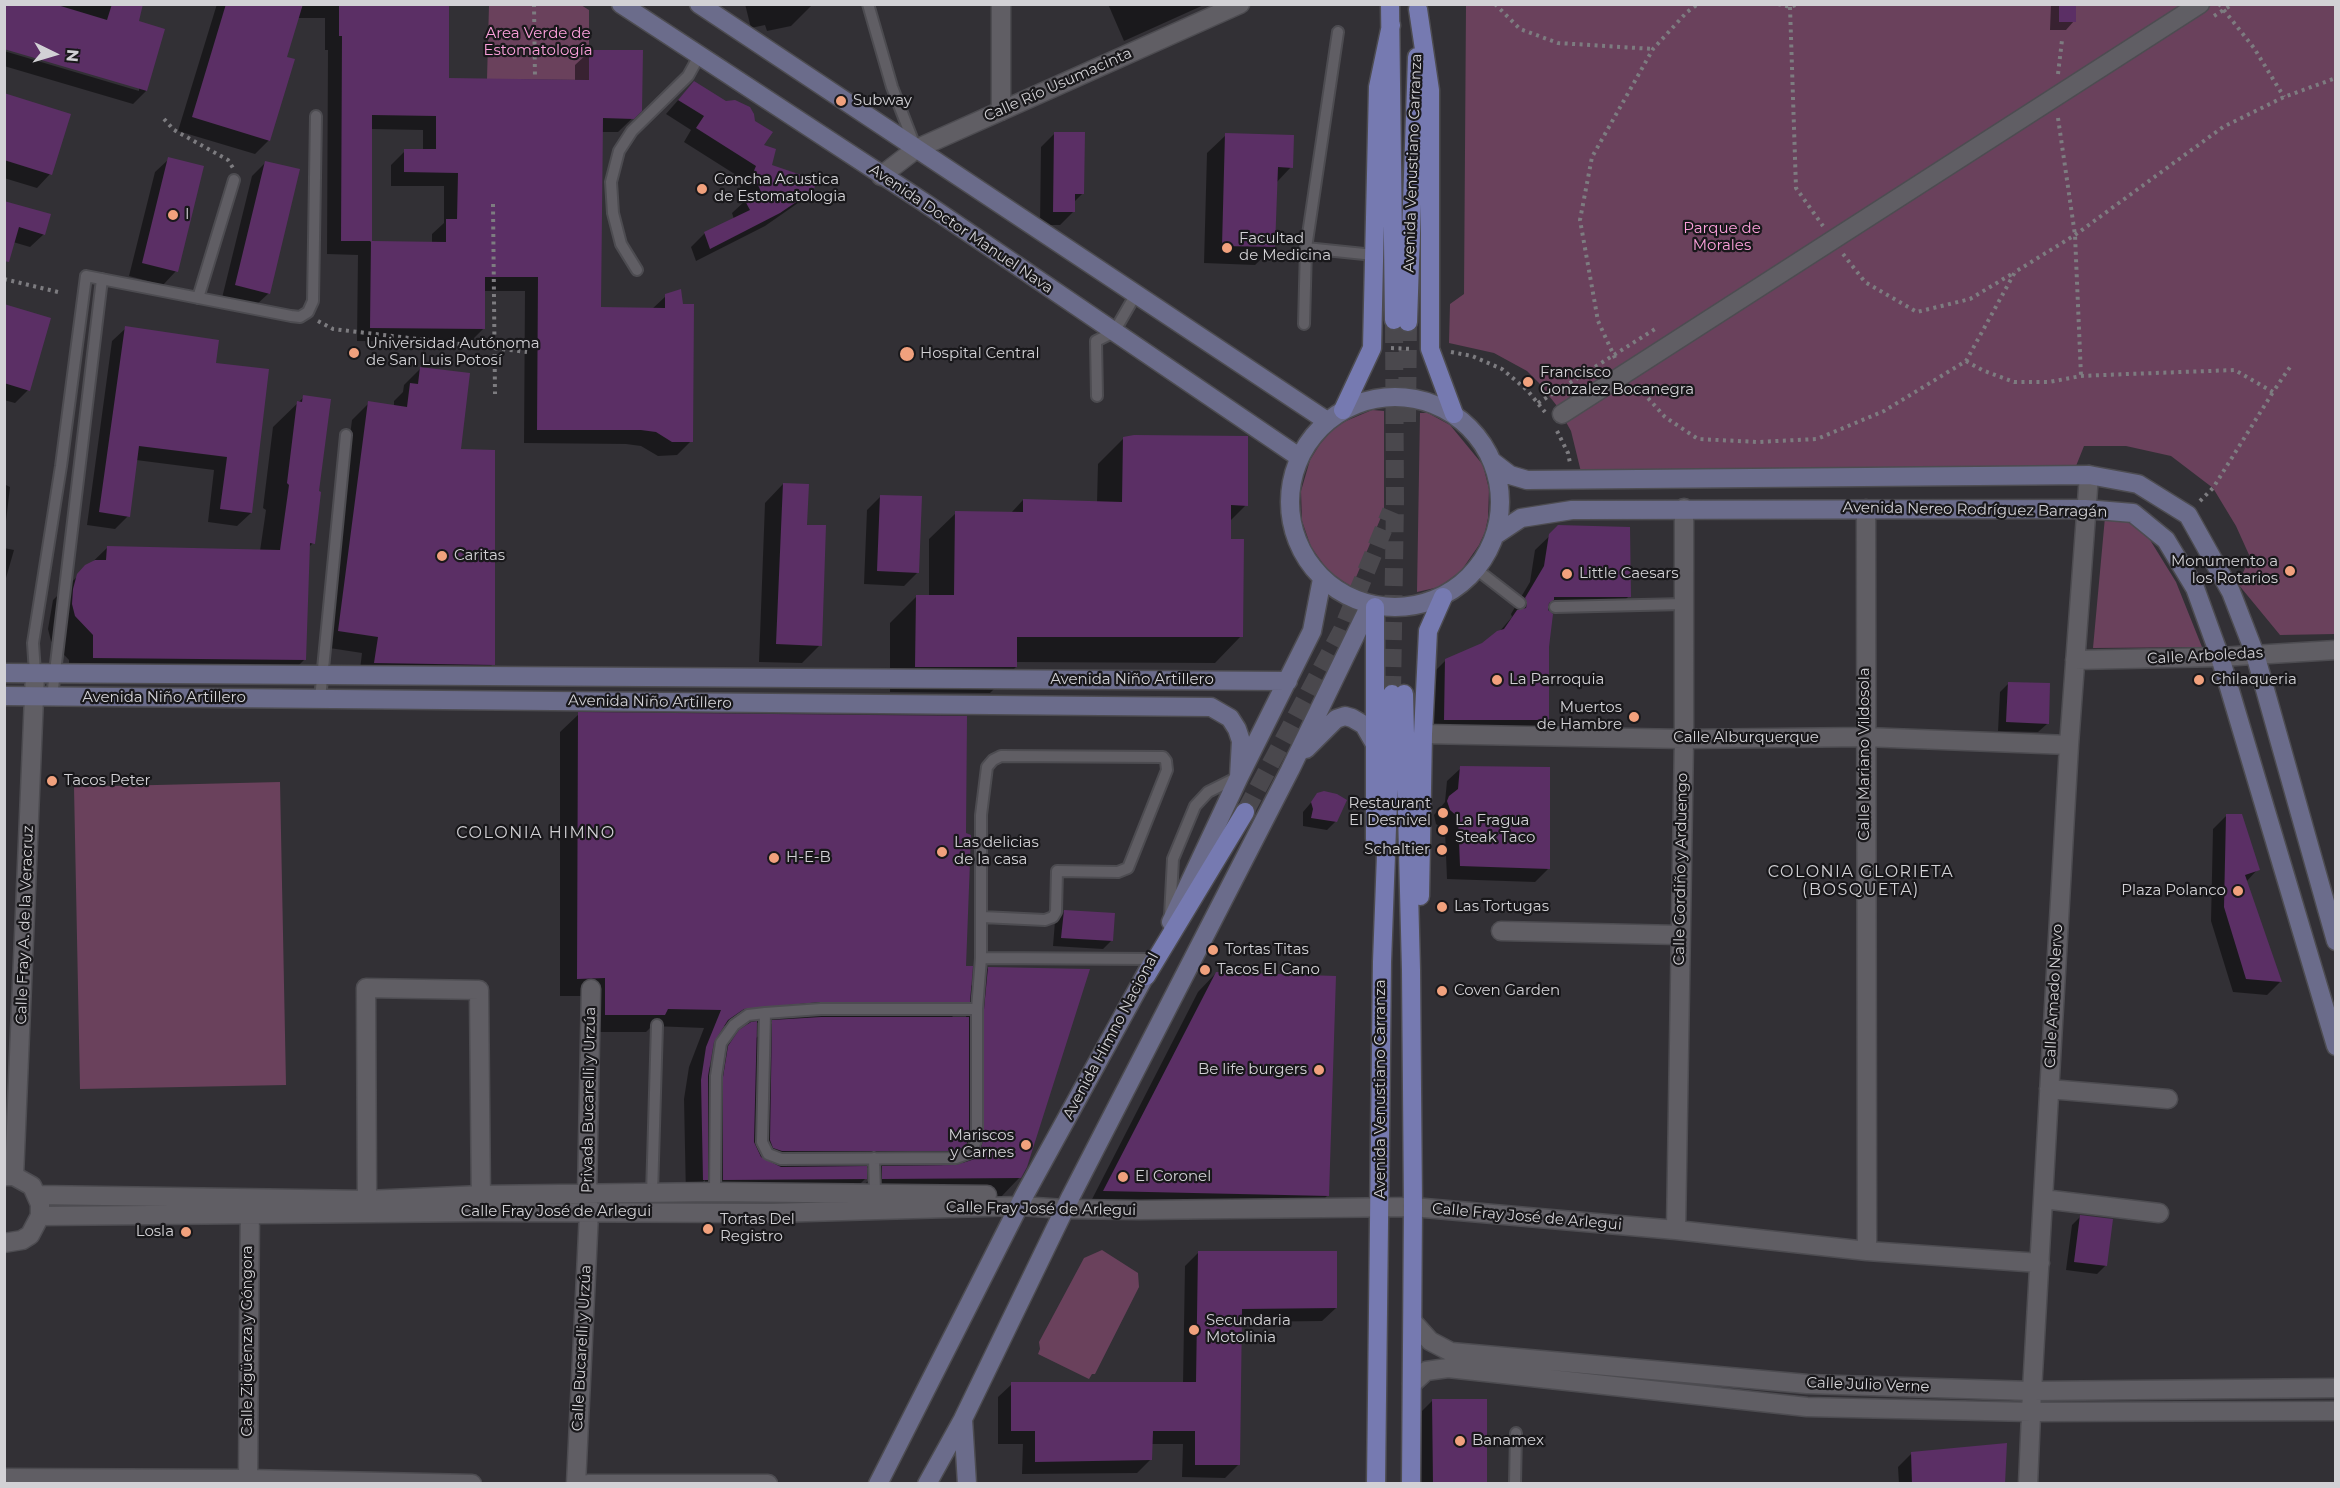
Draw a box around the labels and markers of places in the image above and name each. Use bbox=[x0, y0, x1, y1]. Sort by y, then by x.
place label: Subway bbox=[853, 92, 912, 110]
marker: Subway bbox=[834, 94, 848, 108]
place label: Concha Acustica de Estomatologia bbox=[714, 171, 846, 206]
marker: Concha Acustica de Estomatologia bbox=[695, 182, 709, 196]
place label: I bbox=[185, 206, 190, 224]
marker: I bbox=[166, 208, 180, 222]
place label: Facultad de Medicina bbox=[1239, 230, 1331, 265]
marker: Facultad de Medicina bbox=[1220, 241, 1234, 255]
place label: Universidad Autónoma de San Luis Potosí bbox=[366, 335, 540, 370]
marker: Hospital Central bbox=[898, 345, 916, 363]
place label: Hospital Central bbox=[920, 345, 1039, 363]
marker: Universidad Autónoma de San Luis Potosí bbox=[347, 346, 361, 360]
place label: Francisco Gonzalez Bocanegra bbox=[1540, 364, 1694, 399]
marker: Francisco Gonzalez Bocanegra bbox=[1521, 375, 1535, 389]
place label: Caritas bbox=[454, 547, 505, 565]
marker: Caritas bbox=[435, 549, 449, 563]
place label: Monumento a los Rotarios bbox=[2171, 553, 2278, 588]
marker: Monumento a los Rotarios bbox=[2283, 564, 2297, 578]
place label: Little Caesars bbox=[1579, 565, 1679, 583]
marker: Little Caesars bbox=[1560, 567, 1574, 581]
place label: La Parroquia bbox=[1509, 671, 1604, 689]
place label: Chilaqueria bbox=[2211, 671, 2297, 689]
marker: La Parroquia bbox=[1490, 673, 1504, 687]
marker: Chilaqueria bbox=[2192, 673, 2206, 687]
place label: Muertos de Hambre bbox=[1537, 699, 1622, 734]
marker: Muertos de Hambre bbox=[1627, 710, 1641, 724]
place label: Tacos Peter bbox=[64, 772, 151, 790]
marker: Tacos Peter bbox=[45, 774, 59, 788]
place label: Restaurant El Desnivel bbox=[1349, 795, 1431, 830]
marker: Restaurant El Desnivel bbox=[1436, 806, 1450, 820]
place label: La Fragua Steak Taco bbox=[1455, 812, 1535, 847]
marker: La Fragua Steak Taco bbox=[1436, 823, 1450, 837]
place label: Las delicias de la casa bbox=[954, 834, 1039, 869]
place label: Schaltier bbox=[1364, 841, 1430, 859]
marker: Schaltier bbox=[1435, 843, 1449, 857]
marker: Las delicias de la casa bbox=[935, 845, 949, 859]
place label: H-E-B bbox=[786, 849, 831, 867]
marker: H-E-B bbox=[767, 851, 781, 865]
place label: Plaza Polanco bbox=[2121, 882, 2226, 900]
marker: Plaza Polanco bbox=[2231, 884, 2245, 898]
place label: Las Tortugas bbox=[1454, 898, 1549, 916]
marker: Las Tortugas bbox=[1435, 900, 1449, 914]
place label: Tortas Titas bbox=[1225, 941, 1309, 959]
marker: Tortas Titas bbox=[1206, 943, 1220, 957]
place label: Tacos El Cano bbox=[1217, 961, 1320, 979]
marker: Tacos El Cano bbox=[1198, 963, 1212, 977]
place label: Coven Garden bbox=[1454, 982, 1560, 1000]
marker: Coven Garden bbox=[1435, 984, 1449, 998]
place label: Be life burgers bbox=[1198, 1061, 1307, 1079]
marker: Be life burgers bbox=[1312, 1063, 1326, 1077]
place label: Mariscos y Carnes bbox=[949, 1127, 1014, 1162]
marker: Mariscos y Carnes bbox=[1019, 1138, 1033, 1152]
place label: El Coronel bbox=[1135, 1168, 1211, 1186]
marker: El Coronel bbox=[1116, 1170, 1130, 1184]
place label: Tortas Del Registro bbox=[720, 1211, 795, 1246]
marker: Tortas Del Registro bbox=[701, 1222, 715, 1236]
place label: Losla bbox=[136, 1223, 174, 1241]
marker: Losla bbox=[179, 1225, 193, 1239]
place label: Secundaria Motolinia bbox=[1206, 1312, 1291, 1347]
marker: Secundaria Motolinia bbox=[1187, 1323, 1201, 1337]
place label: Banamex bbox=[1472, 1432, 1544, 1450]
marker: Banamex bbox=[1453, 1434, 1467, 1448]

